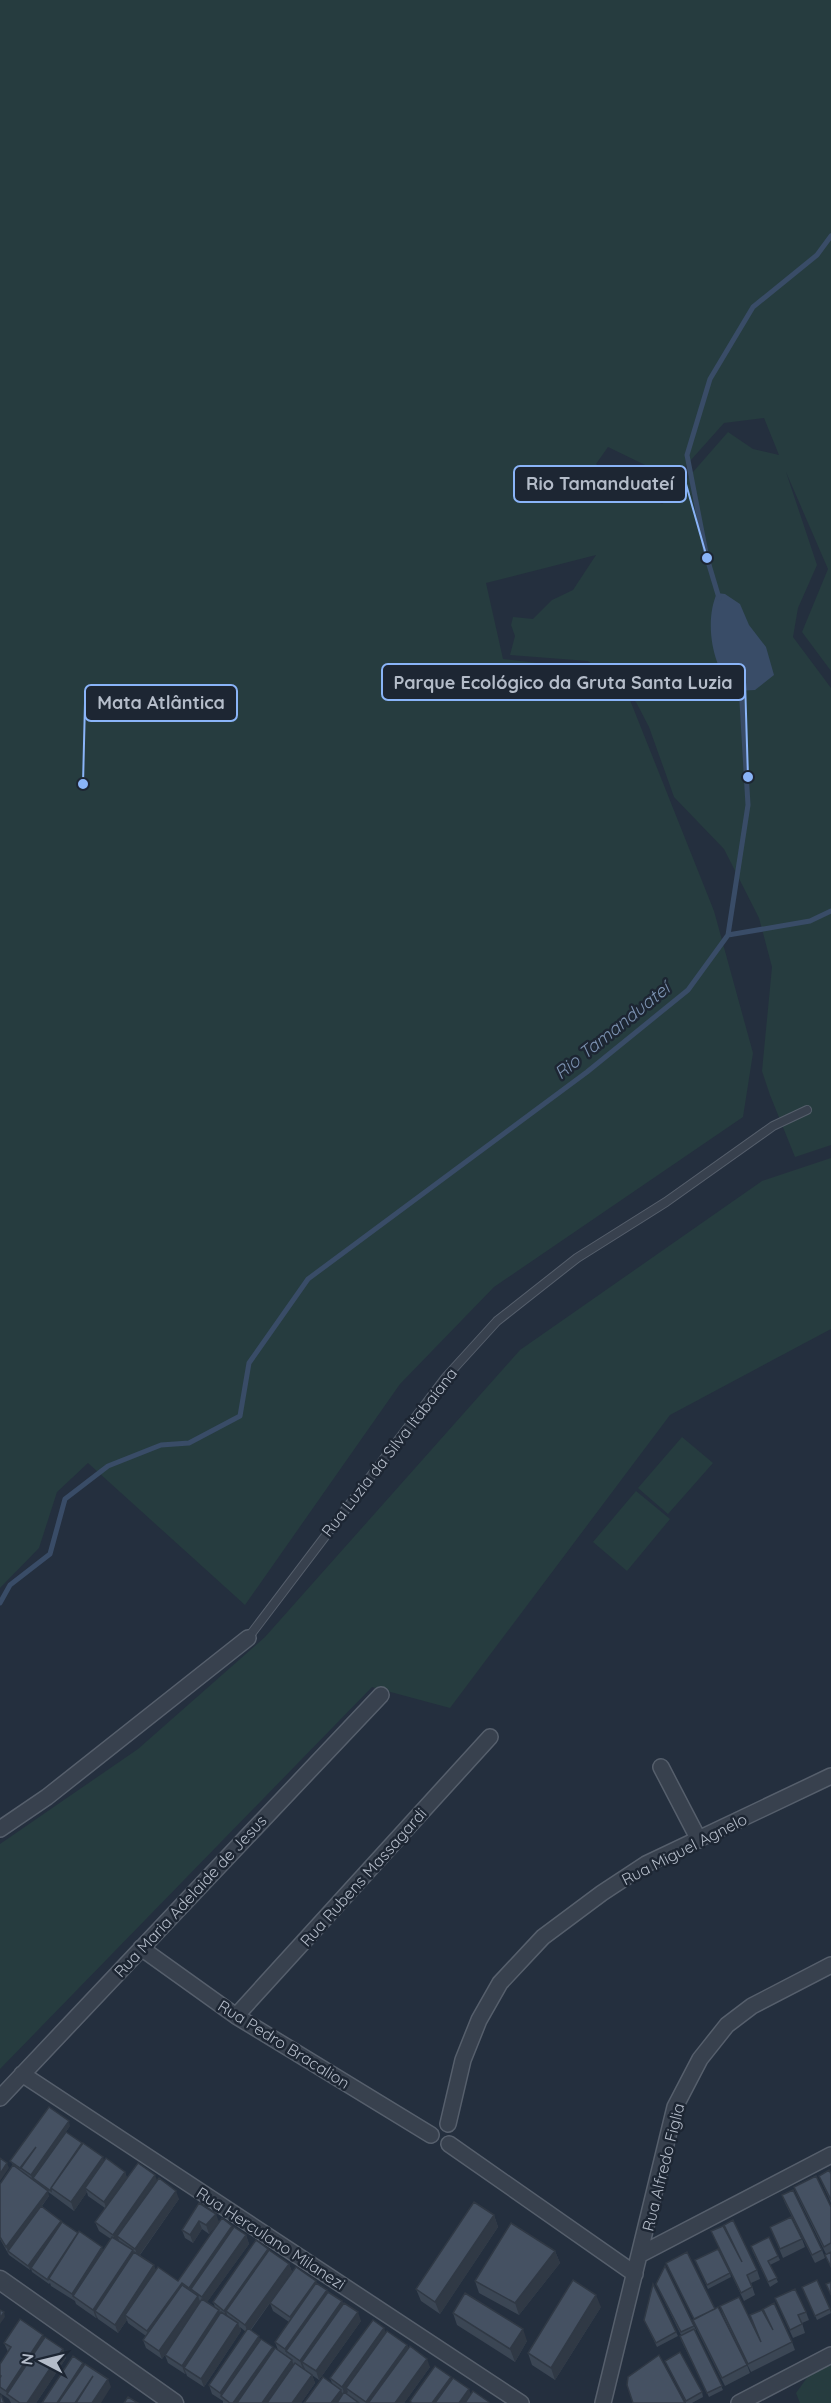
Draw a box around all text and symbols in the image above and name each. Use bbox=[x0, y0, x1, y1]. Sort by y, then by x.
callout: Rio Tamanduateí bbox=[514, 466, 686, 502]
text: Rio Tamanduateí bbox=[526, 472, 675, 495]
callout: Parque Ecológico da Gruta Santa Luzia bbox=[382, 664, 745, 700]
text: Parque Ecológico da Gruta Santa Luzia bbox=[394, 671, 732, 694]
callout: Mata Atlântica bbox=[85, 685, 237, 721]
text: Mata Atlântica bbox=[97, 691, 225, 714]
water label: Rio Tamanduateí bbox=[549, 975, 676, 1084]
street label: Rua Luzia da Silva Itabaiana bbox=[317, 1363, 461, 1541]
street label: Rua Rubens Massagardi bbox=[295, 1804, 431, 1950]
street label: Rua Miguel Agnelo bbox=[618, 1809, 750, 1889]
street label: Rua Maria Adelaide de Jesus bbox=[109, 1811, 271, 1981]
street label: Rua Pedro Bracalion bbox=[214, 1995, 354, 2093]
street label: Rua Alfredo Figlia bbox=[637, 2101, 689, 2233]
street label: Rua Herculano Milanezi bbox=[193, 2182, 349, 2294]
north arrow bbox=[12, 2331, 72, 2391]
text: N bbox=[16, 2352, 38, 2366]

